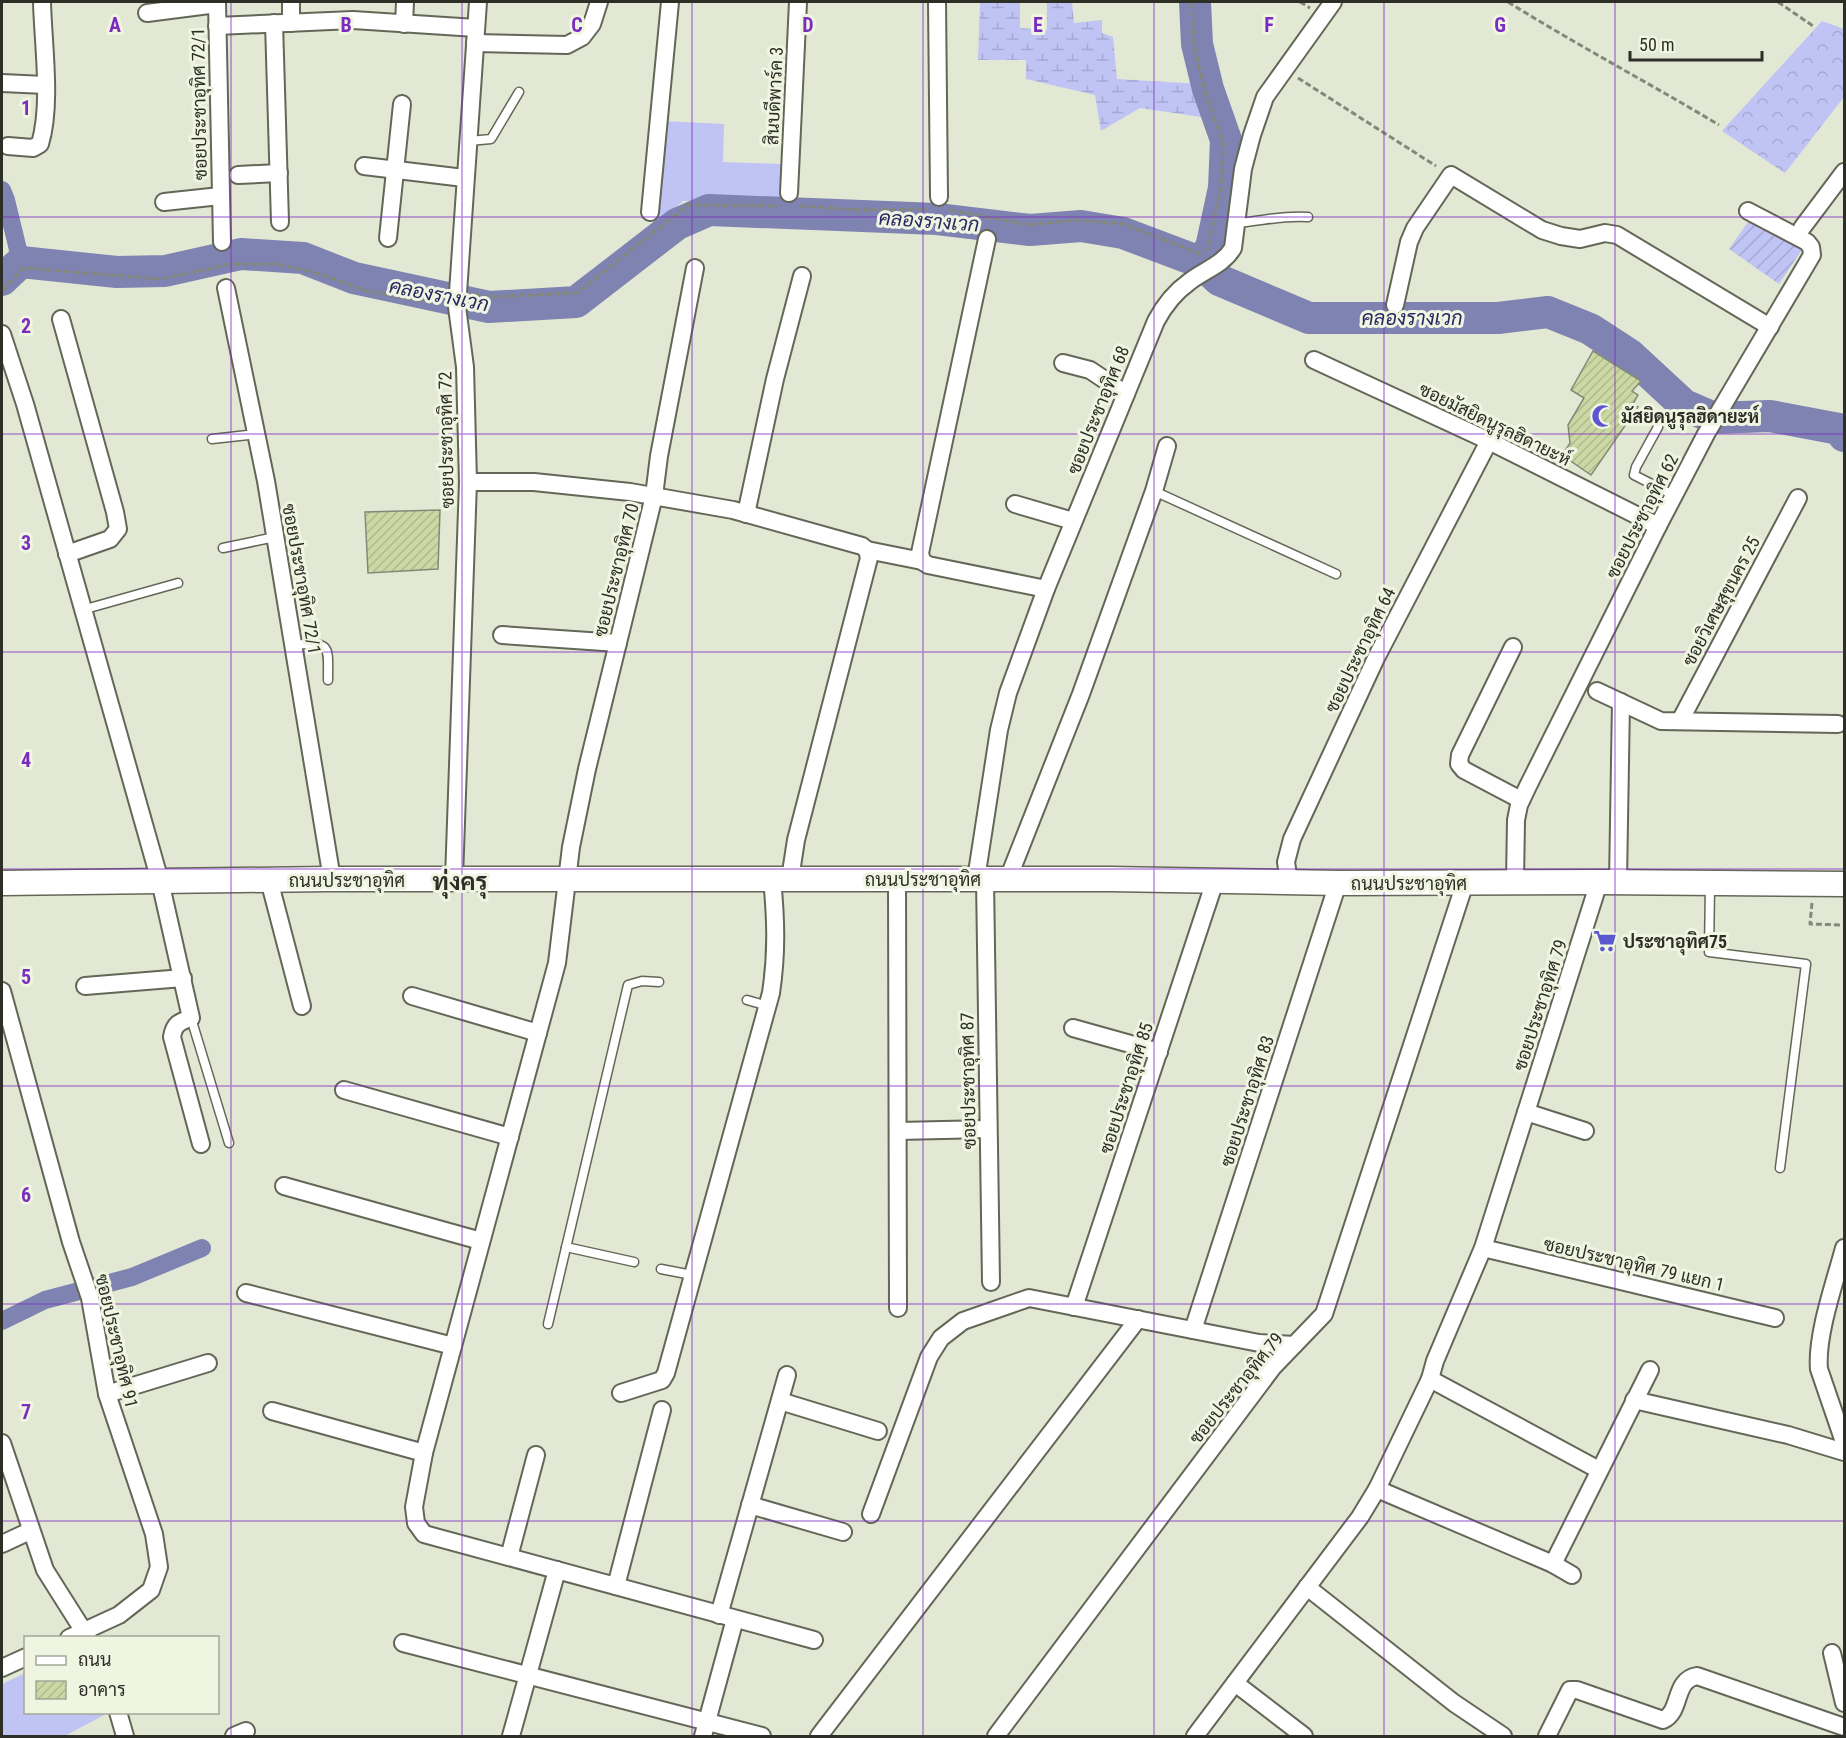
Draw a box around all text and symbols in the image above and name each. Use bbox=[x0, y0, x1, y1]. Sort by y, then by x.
text: A bbox=[109, 13, 121, 37]
text: B bbox=[340, 13, 352, 37]
text: C bbox=[571, 13, 583, 37]
text: D bbox=[802, 13, 814, 37]
text: E bbox=[1033, 13, 1043, 37]
text: F bbox=[1264, 13, 1274, 37]
text: G bbox=[1494, 13, 1506, 37]
scale bar bbox=[1630, 24, 1762, 62]
street label: ซอยประชาอุทิศ 72/1 bbox=[187, 28, 213, 180]
text: 50 m bbox=[1639, 34, 1674, 55]
street label: สินบดีพาร์ค 3 bbox=[759, 46, 787, 146]
text: 1 bbox=[21, 96, 31, 120]
water label: คลองรางเวก bbox=[878, 206, 980, 236]
water label: คลองรางเวก bbox=[387, 274, 491, 316]
water label: คลองรางเวก bbox=[1362, 306, 1462, 330]
text: 2 bbox=[21, 314, 31, 338]
street label: ซอยประชาอุทิศ 68 bbox=[1063, 343, 1135, 478]
street label: ซอยประชาอุทิศ 72 bbox=[434, 371, 460, 509]
street label: ซอยมัสยิดนูรุลฮิดายะห์ bbox=[1415, 376, 1575, 473]
mosque icon: มัสยิดนูรุลฮิดายะห์ bbox=[1590, 403, 1616, 429]
place label: มัสยิดนูรุลฮิดายะห์ bbox=[1621, 404, 1760, 431]
street label: ซอยประชาอุทิศ 62 bbox=[1602, 450, 1684, 583]
street label: ซอยประชาอุทิศ 70 bbox=[589, 501, 645, 639]
street label: ซอยประชาอุทิศ 72/1 bbox=[276, 502, 326, 656]
text: 3 bbox=[21, 531, 31, 555]
street label: ซอยวิเศษสุขนคร 25 bbox=[1678, 532, 1766, 670]
street label: ซอยประชาอุทิศ 64 bbox=[1321, 584, 1401, 717]
text: 4 bbox=[21, 748, 31, 772]
district label: ทุ่งครุ bbox=[433, 868, 487, 899]
street label: ถนนประชาอุทิศ bbox=[865, 869, 981, 892]
street label: ถนนประชาอุทิศ bbox=[289, 870, 405, 893]
street label: ถนนประชาอุทิศ bbox=[1351, 873, 1467, 896]
supermarket icon: ประชาอุทิศ75 bbox=[1592, 928, 1618, 954]
place label: ประชาอุทิศ75 bbox=[1623, 930, 1727, 956]
street label: ซอยประชาอุทิศ 79 bbox=[1509, 937, 1573, 1074]
text: 5 bbox=[21, 965, 31, 989]
street label: ซอยประชาอุทิศ 87 bbox=[956, 1012, 982, 1150]
street label: ซอยประชาอุทิศ 85 bbox=[1095, 1020, 1159, 1157]
street label: ซอยประชาอุทิศ 83 bbox=[1216, 1033, 1280, 1170]
text: 6 bbox=[21, 1183, 31, 1207]
street label: ซอยประชาอุทิศ 79 แยก 1 bbox=[1541, 1233, 1727, 1297]
street label: ซอยประชาอุทิศ 91 bbox=[89, 1272, 143, 1410]
street label: ซอยประชาอุทิศ 79 bbox=[1185, 1328, 1289, 1449]
text: 7 bbox=[21, 1400, 31, 1424]
legend bbox=[24, 1636, 219, 1714]
text: ถนน bbox=[78, 1649, 111, 1670]
text: อาคาร bbox=[78, 1679, 126, 1700]

